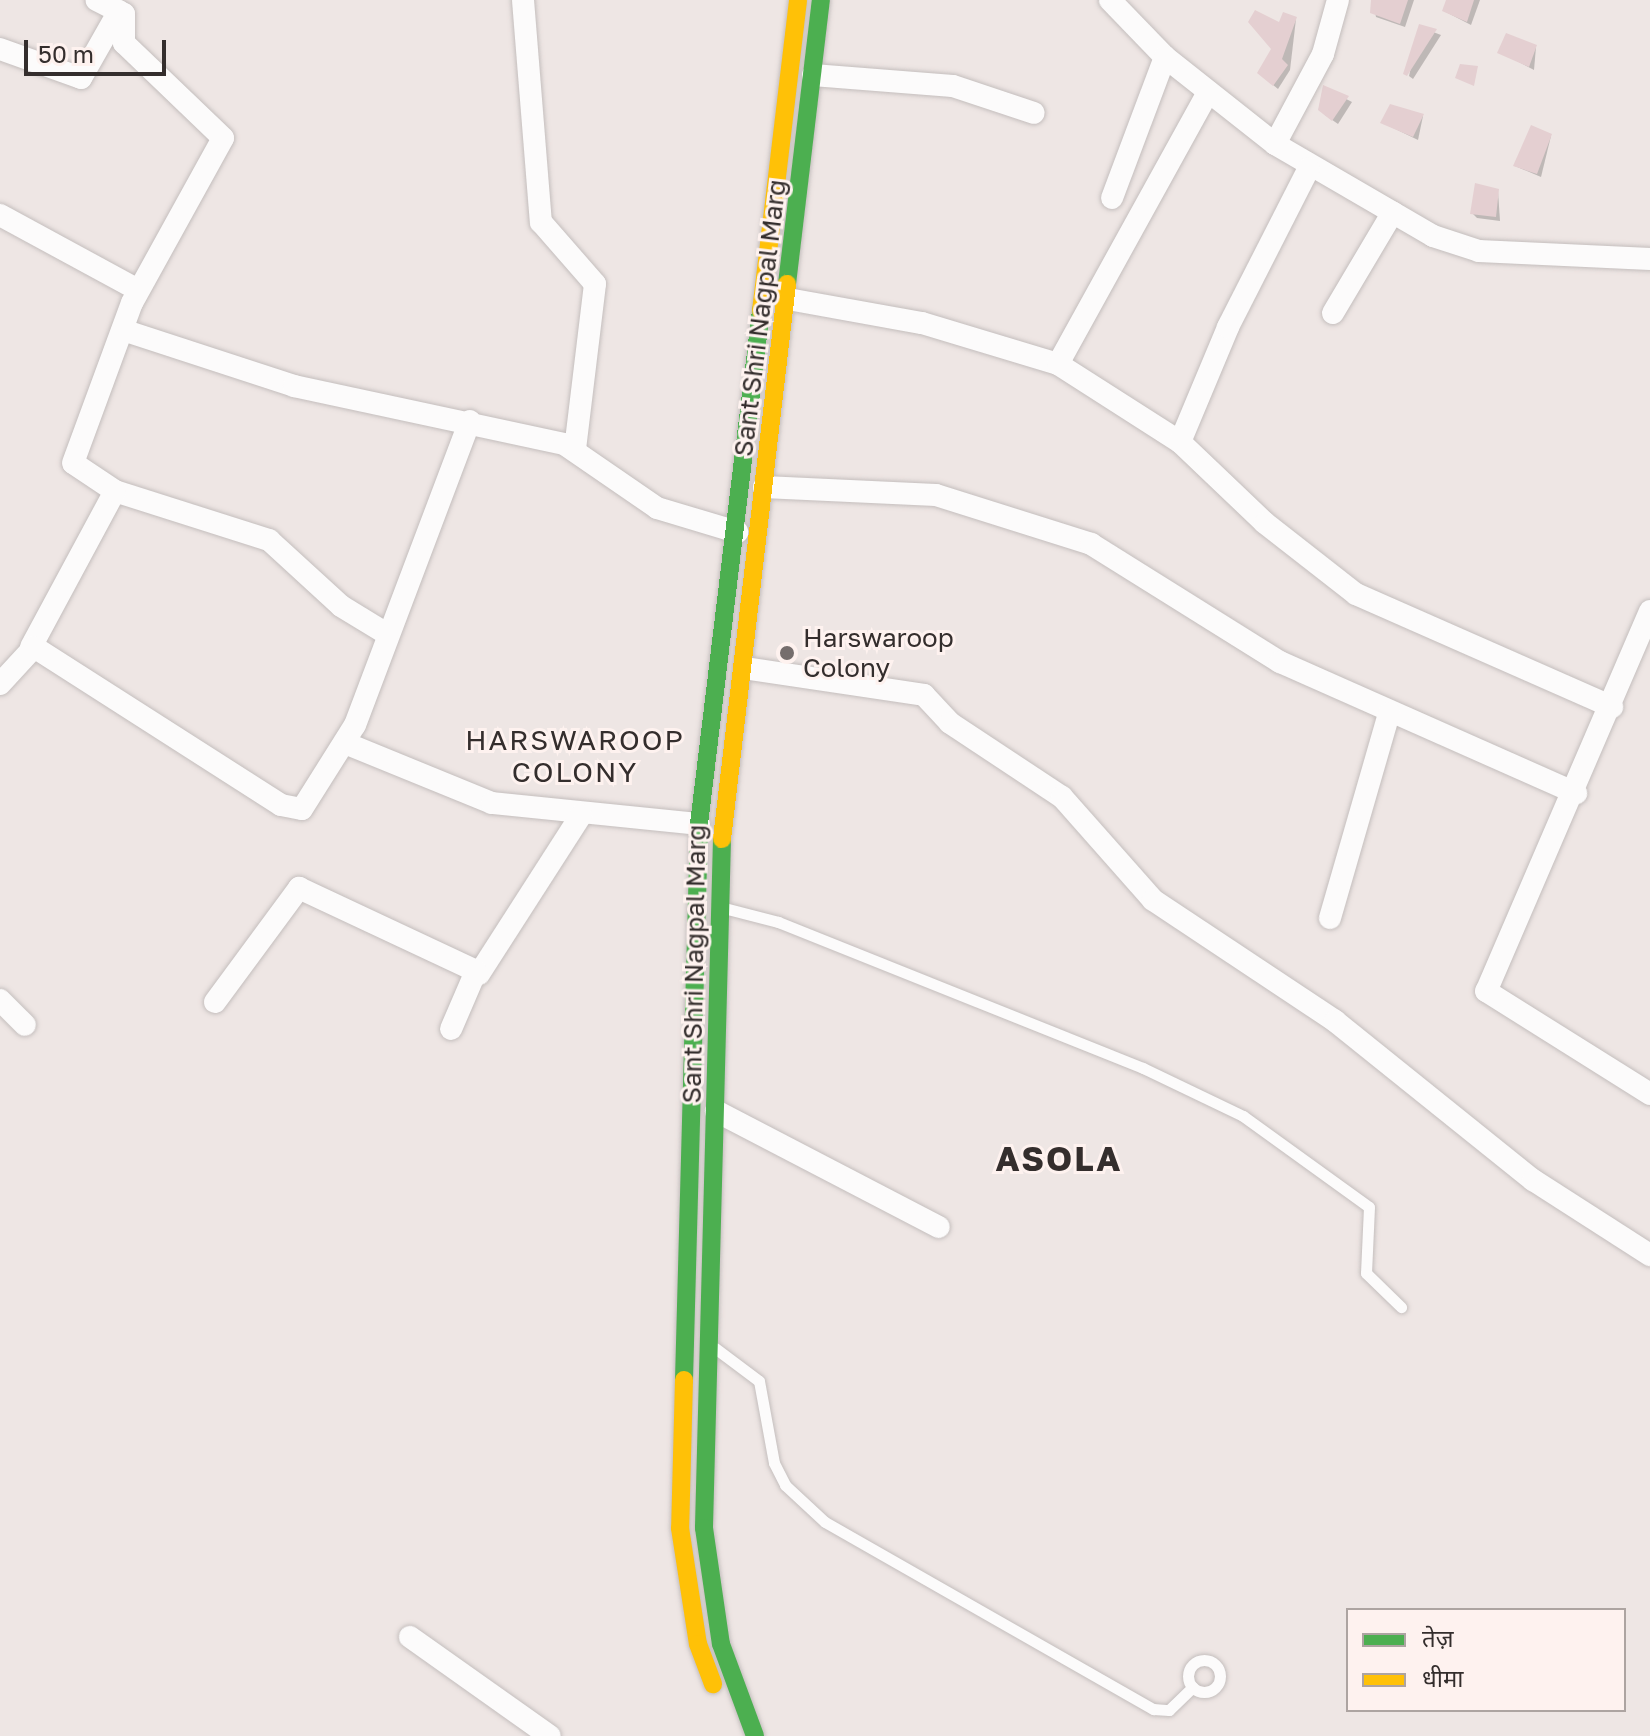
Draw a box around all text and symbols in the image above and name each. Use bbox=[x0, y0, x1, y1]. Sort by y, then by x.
scale bar bbox=[28, 24, 170, 74]
text: 50 m bbox=[38, 39, 94, 68]
street label: Sant Shri Nagpal Marg bbox=[728, 178, 792, 458]
place label: Harswaroop Colony bbox=[803, 622, 954, 684]
marker: Harswaroop Colony bbox=[778, 644, 796, 662]
district label: HARSWAROOP COLONY bbox=[465, 723, 685, 789]
street label: Sant Shri Nagpal Marg bbox=[676, 824, 712, 1104]
district label: ASOLA bbox=[996, 1139, 1122, 1179]
legend bbox=[1346, 1608, 1626, 1712]
text: तेज़ bbox=[1422, 1623, 1454, 1652]
text: धीमा bbox=[1422, 1663, 1464, 1692]

